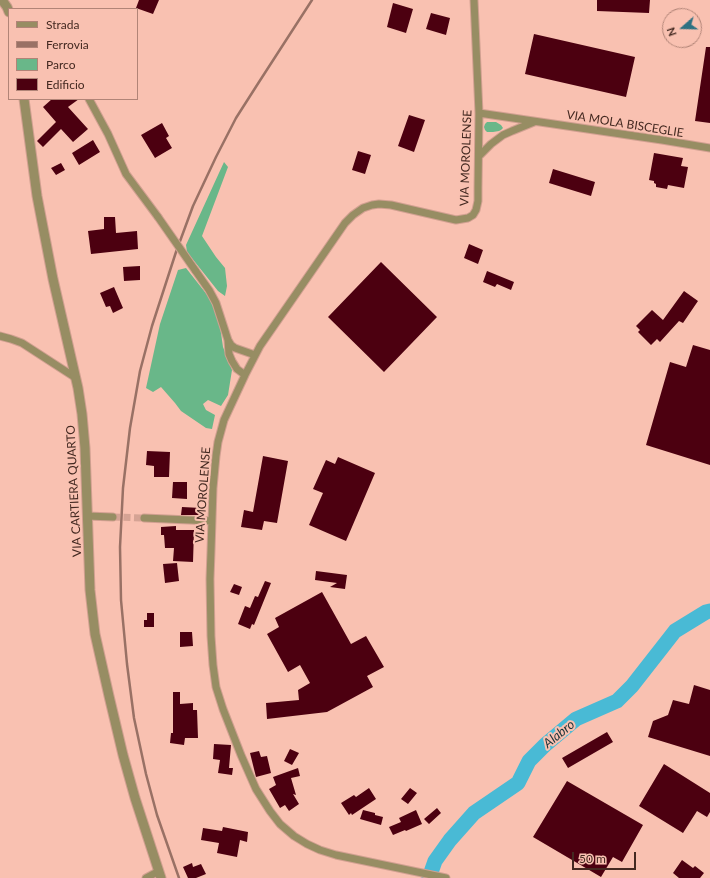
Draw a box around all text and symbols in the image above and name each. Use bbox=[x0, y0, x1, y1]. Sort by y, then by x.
legend bbox=[8, 8, 138, 100]
north arrow bbox=[662, 8, 702, 48]
text: Strada bbox=[46, 17, 79, 32]
text: N bbox=[664, 26, 679, 38]
text: Ferrovia bbox=[46, 37, 89, 52]
text: Parco bbox=[46, 57, 76, 72]
text: Edificio bbox=[46, 77, 85, 92]
street label: VIA MOLA BISCEGLIE bbox=[565, 108, 685, 140]
street label: VIA MOROLENSE bbox=[457, 110, 475, 206]
street label: VIA CARTIERA QUARTO bbox=[63, 425, 85, 557]
street label: VIA MOROLENSE bbox=[192, 447, 214, 543]
water label: Alabro bbox=[540, 717, 578, 751]
scale bar bbox=[574, 844, 638, 870]
text: 50 m bbox=[579, 851, 606, 866]

